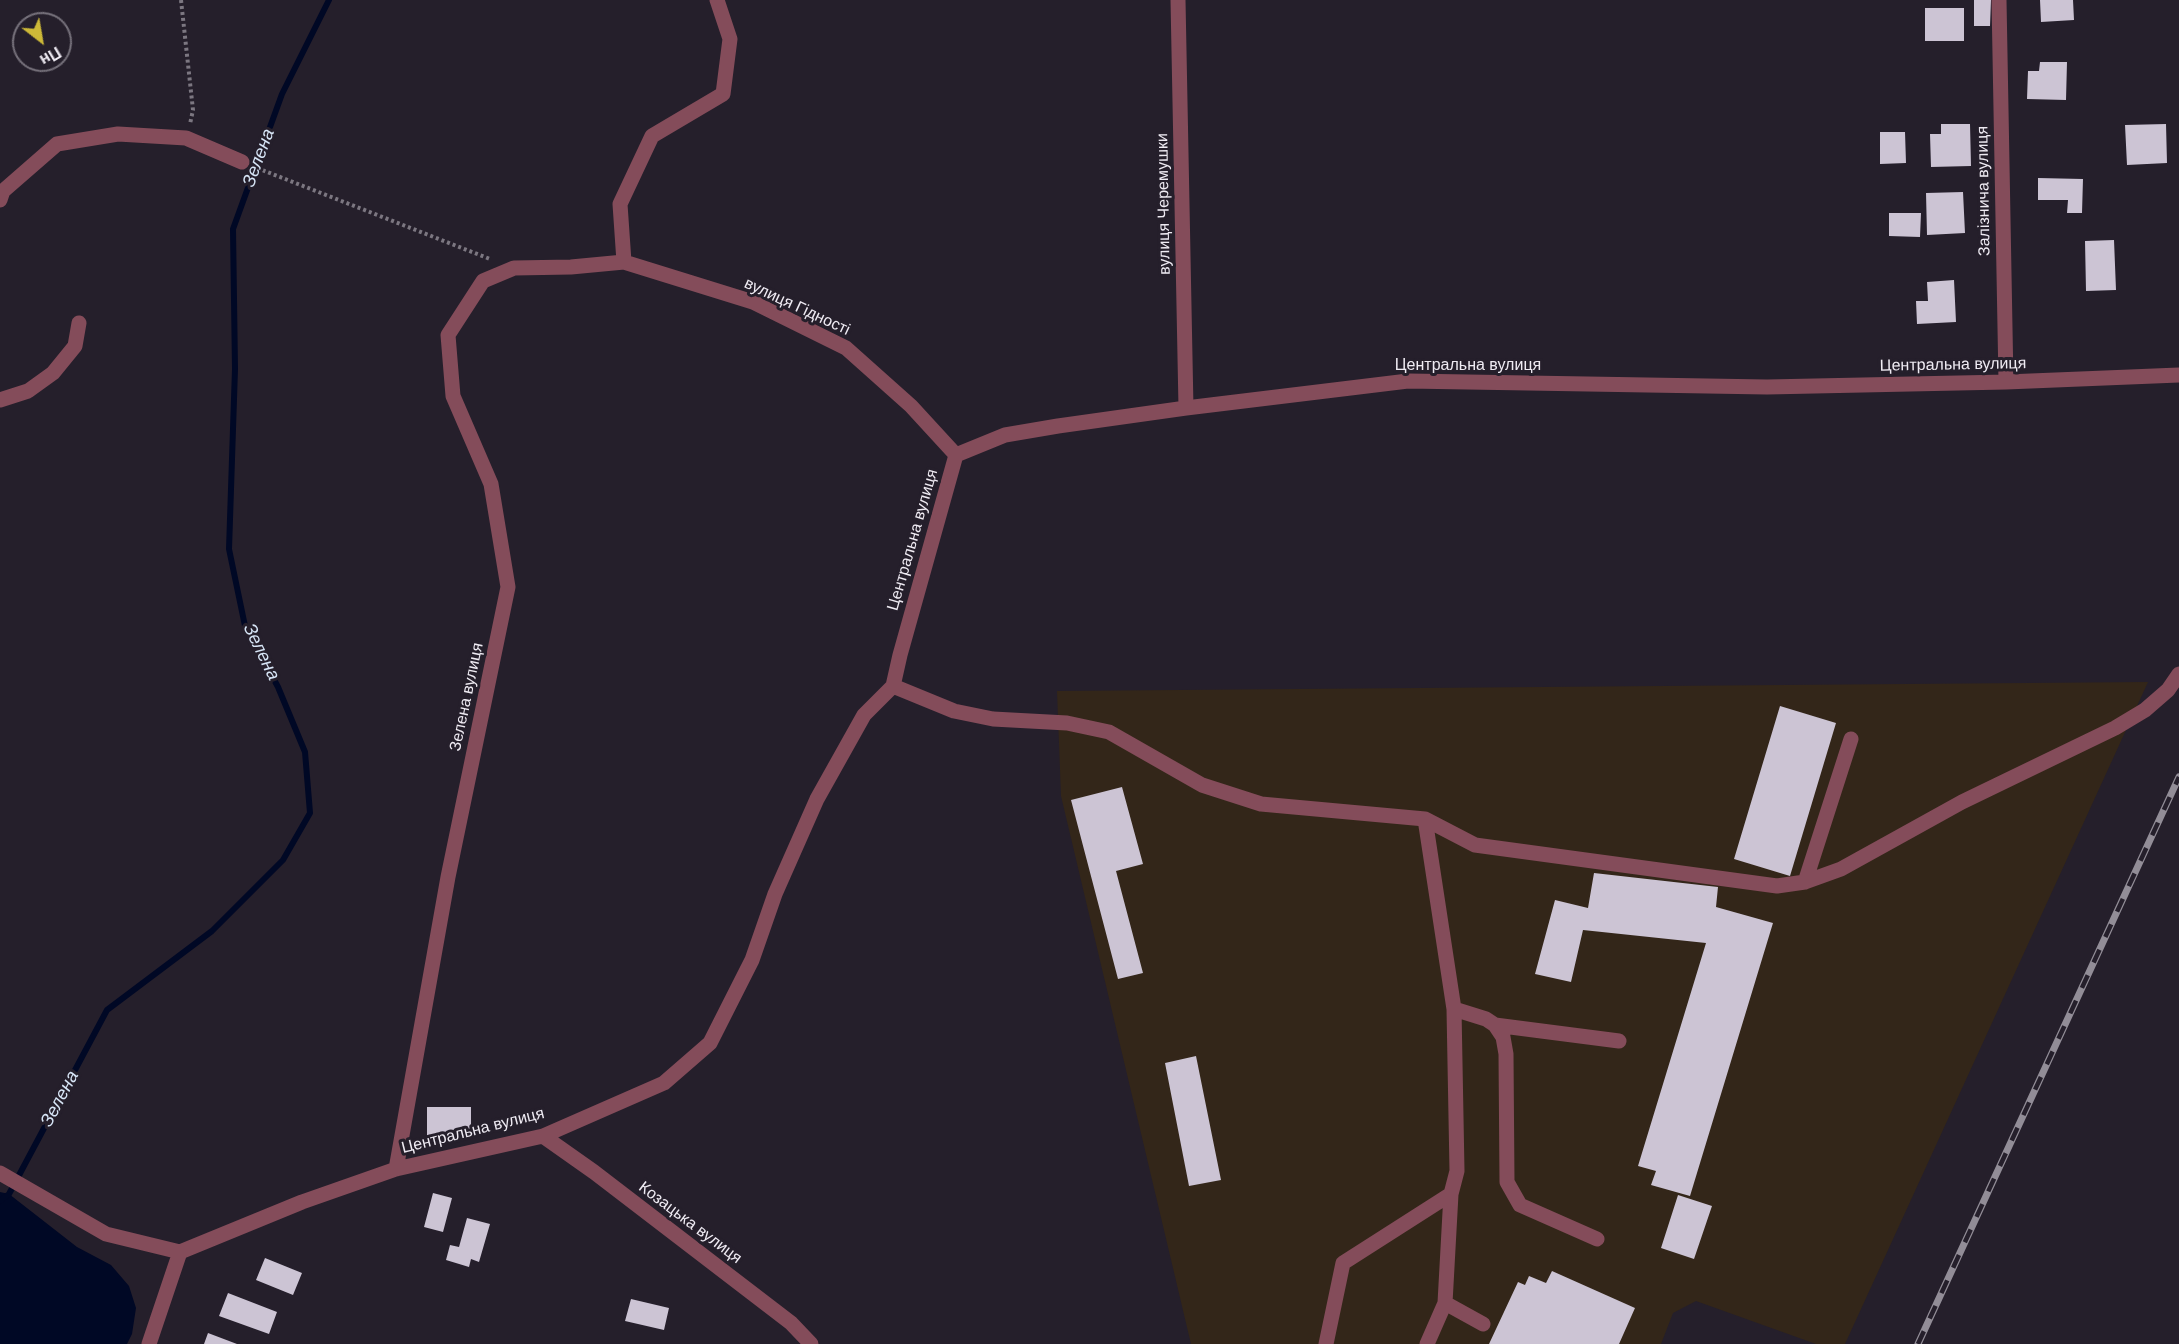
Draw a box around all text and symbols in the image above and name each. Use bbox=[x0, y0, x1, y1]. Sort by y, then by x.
north arrow bbox=[12, 12, 72, 72]
text: Пн bbox=[37, 43, 64, 69]
water label: Зелена bbox=[238, 126, 280, 190]
street label: Залізнича вулиця bbox=[1973, 126, 1995, 256]
street label: вулиця Черемушки bbox=[1153, 133, 1175, 275]
street label: вулиця Гідності bbox=[741, 274, 853, 340]
street label: Центральна вулиця bbox=[1880, 354, 2026, 376]
street label: Центральна вулиця bbox=[1395, 356, 1541, 376]
street label: Центральна вулиця bbox=[884, 467, 942, 613]
water label: Зелена bbox=[238, 620, 284, 684]
street label: Зелена вулиця bbox=[446, 641, 488, 753]
water label: Зелена bbox=[36, 1067, 84, 1131]
street label: Центральна вулиця bbox=[400, 1104, 546, 1158]
street label: Козацька вулиця bbox=[635, 1178, 745, 1268]

